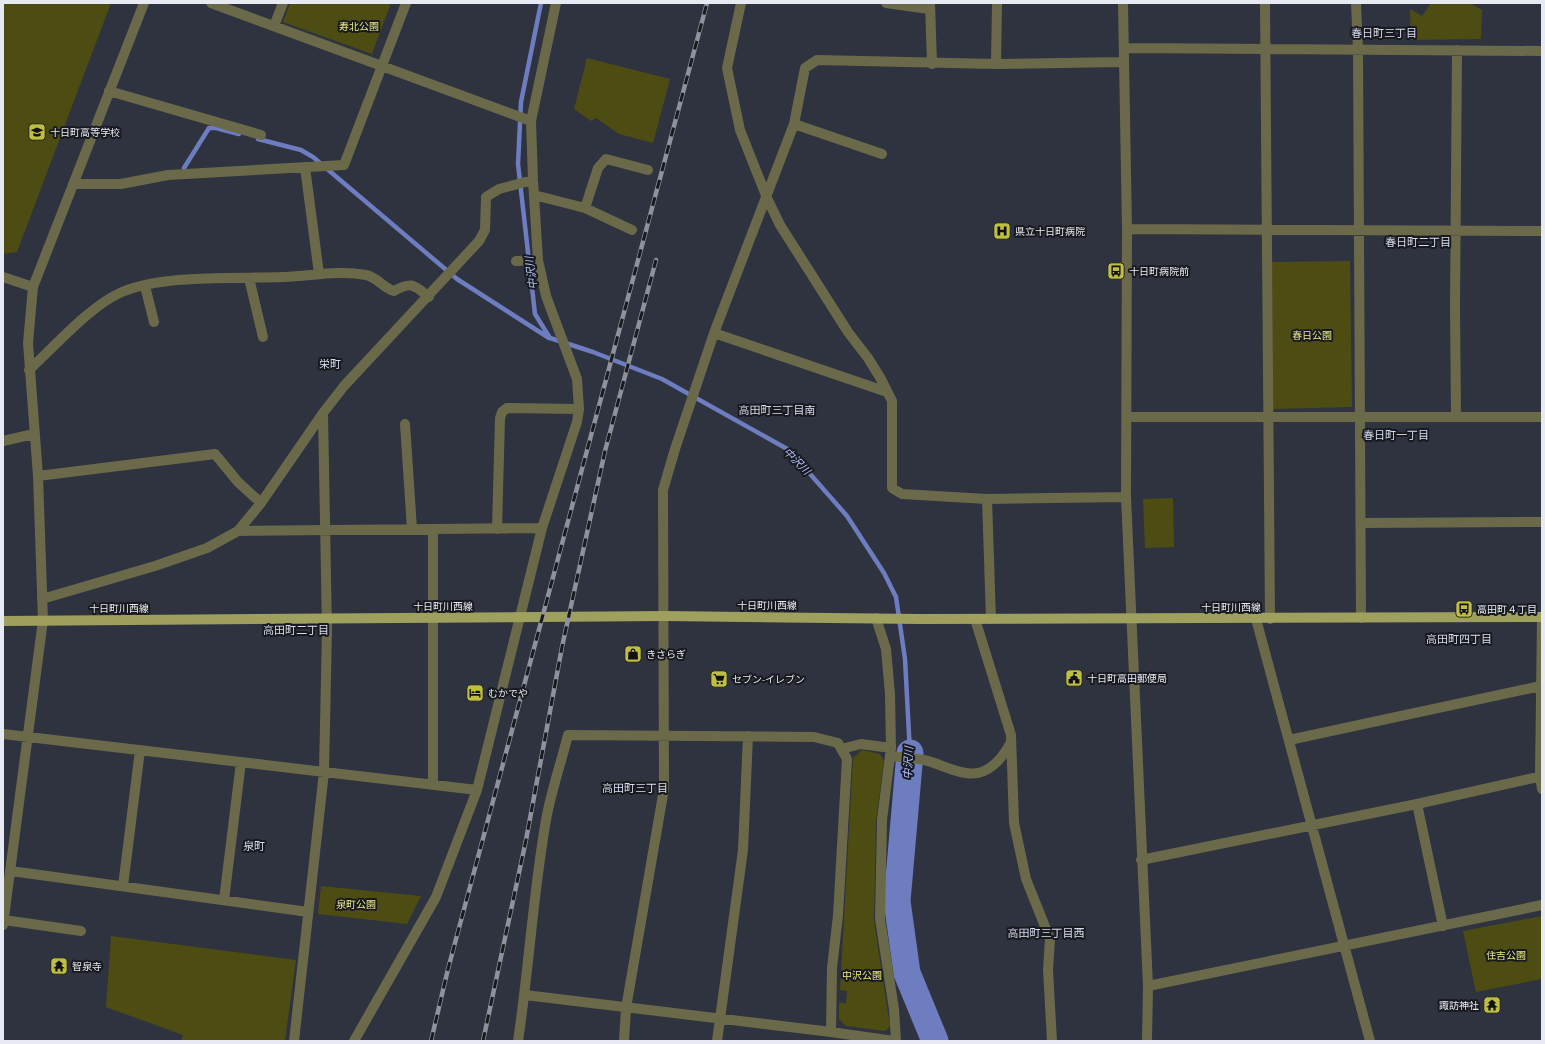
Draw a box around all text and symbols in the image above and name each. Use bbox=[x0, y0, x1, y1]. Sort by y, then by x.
park label: 寿北公園 bbox=[339, 20, 379, 34]
district label: 春日町三丁目 bbox=[1351, 26, 1417, 41]
school or university icon: 十日町高等学校 bbox=[27, 122, 47, 142]
place label: 十日町高等学校 bbox=[50, 126, 120, 140]
hospital icon: 県立十日町病院 bbox=[992, 221, 1012, 241]
place label: 県立十日町病院 bbox=[1015, 225, 1085, 239]
district label: 春日町二丁目 bbox=[1385, 235, 1451, 250]
water label: 中沢川 bbox=[522, 255, 541, 290]
bus stop icon: 十日町病院前 bbox=[1106, 261, 1126, 281]
place label: 十日町病院前 bbox=[1129, 265, 1189, 279]
park label: 春日公園 bbox=[1292, 329, 1332, 343]
district label: 栄町 bbox=[319, 357, 341, 372]
district label: 高田町三丁目南 bbox=[739, 403, 816, 418]
district label: 春日町一丁目 bbox=[1363, 428, 1429, 443]
water label: 中沢川 bbox=[780, 444, 814, 479]
street label: 十日町川西線 bbox=[737, 599, 797, 613]
bus stop icon: 高田町４丁目 bbox=[1454, 599, 1474, 619]
street label: 十日町川西線 bbox=[413, 600, 473, 614]
street label: 十日町川西線 bbox=[1201, 601, 1261, 615]
street label: 十日町川西線 bbox=[89, 602, 149, 616]
place label: 高田町４丁目 bbox=[1477, 603, 1537, 617]
district label: 高田町二丁目 bbox=[263, 623, 329, 638]
district label: 高田町四丁目 bbox=[1426, 632, 1492, 647]
shop icon: きさらぎ bbox=[623, 644, 643, 664]
place label: きさらぎ bbox=[646, 648, 686, 662]
public building icon: 十日町高田郵便局 bbox=[1064, 668, 1084, 688]
supermarket icon: セブン-イレブン bbox=[709, 669, 729, 689]
place label: 十日町高田郵便局 bbox=[1087, 672, 1167, 686]
place label: セブン-イレブン bbox=[732, 673, 805, 687]
hotel icon: むかでや bbox=[465, 683, 485, 703]
place label: むかでや bbox=[488, 687, 528, 701]
water label: 中沢川 bbox=[900, 745, 917, 780]
district label: 高田町三丁目 bbox=[602, 781, 668, 796]
district label: 泉町 bbox=[243, 839, 265, 854]
park label: 泉町公園 bbox=[336, 898, 376, 912]
district label: 高田町三丁目西 bbox=[1008, 926, 1085, 941]
park label: 住吉公園 bbox=[1486, 949, 1526, 963]
temple icon: 智泉寺 bbox=[49, 956, 69, 976]
place label: 智泉寺 bbox=[72, 960, 102, 974]
park label: 中沢公園 bbox=[842, 969, 882, 983]
temple icon: 諏訪神社 bbox=[1482, 995, 1502, 1015]
place label: 諏訪神社 bbox=[1439, 999, 1479, 1013]

